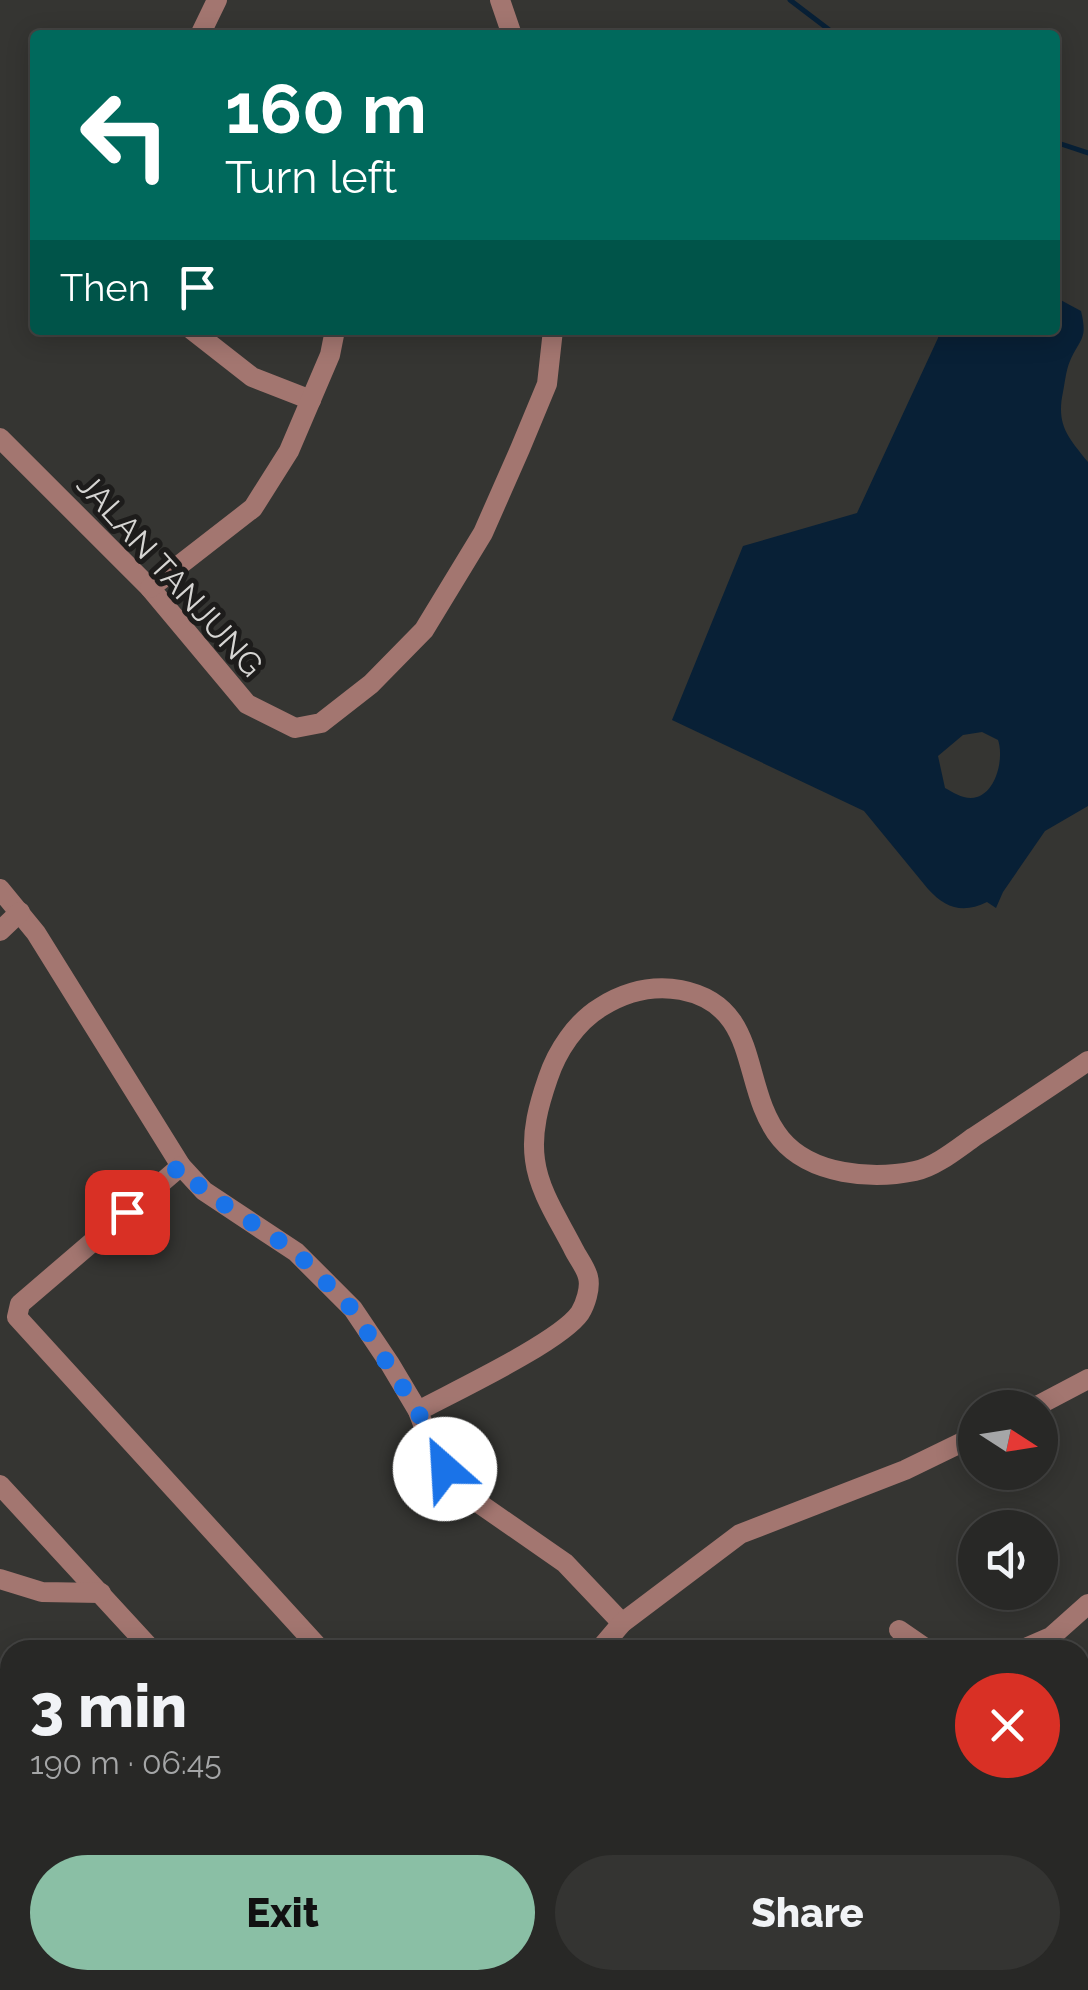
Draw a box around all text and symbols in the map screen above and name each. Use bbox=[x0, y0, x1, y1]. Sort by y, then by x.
text: 160 m bbox=[225, 67, 427, 149]
icon: left bbox=[60, 70, 190, 200]
text: Turn left bbox=[225, 151, 397, 204]
icon: arrive bbox=[170, 260, 225, 315]
text: Then bbox=[60, 265, 150, 310]
street label: JALAN TANJUNG bbox=[70, 466, 271, 683]
pin bbox=[85, 1170, 170, 1255]
icon: arrive bbox=[100, 1185, 155, 1240]
north arrow bbox=[958, 1390, 1058, 1490]
map controls bbox=[958, 1390, 1058, 1610]
position arrow bbox=[393, 1417, 497, 1521]
button: sound bbox=[958, 1510, 1058, 1610]
text: 3 min bbox=[30, 1671, 187, 1741]
button: close bbox=[955, 1673, 1060, 1778]
text: 190 m · 06:45 bbox=[30, 1744, 222, 1781]
button: Exit bbox=[30, 1855, 535, 1970]
button: Share bbox=[555, 1855, 1060, 1970]

